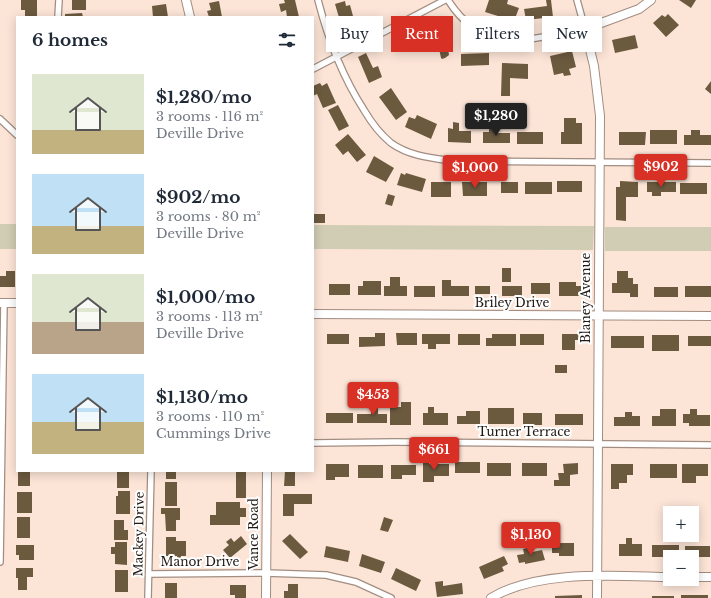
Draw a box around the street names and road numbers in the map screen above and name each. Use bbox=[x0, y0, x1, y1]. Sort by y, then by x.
street label: Blaney Avenue bbox=[578, 253, 593, 343]
street label: Briley Drive bbox=[475, 295, 549, 310]
street label: Turner Terrace bbox=[478, 424, 571, 439]
street label: Mackey Drive bbox=[130, 491, 147, 577]
street label: Vance Road bbox=[246, 498, 261, 571]
street label: Manor Drive bbox=[161, 554, 240, 569]

